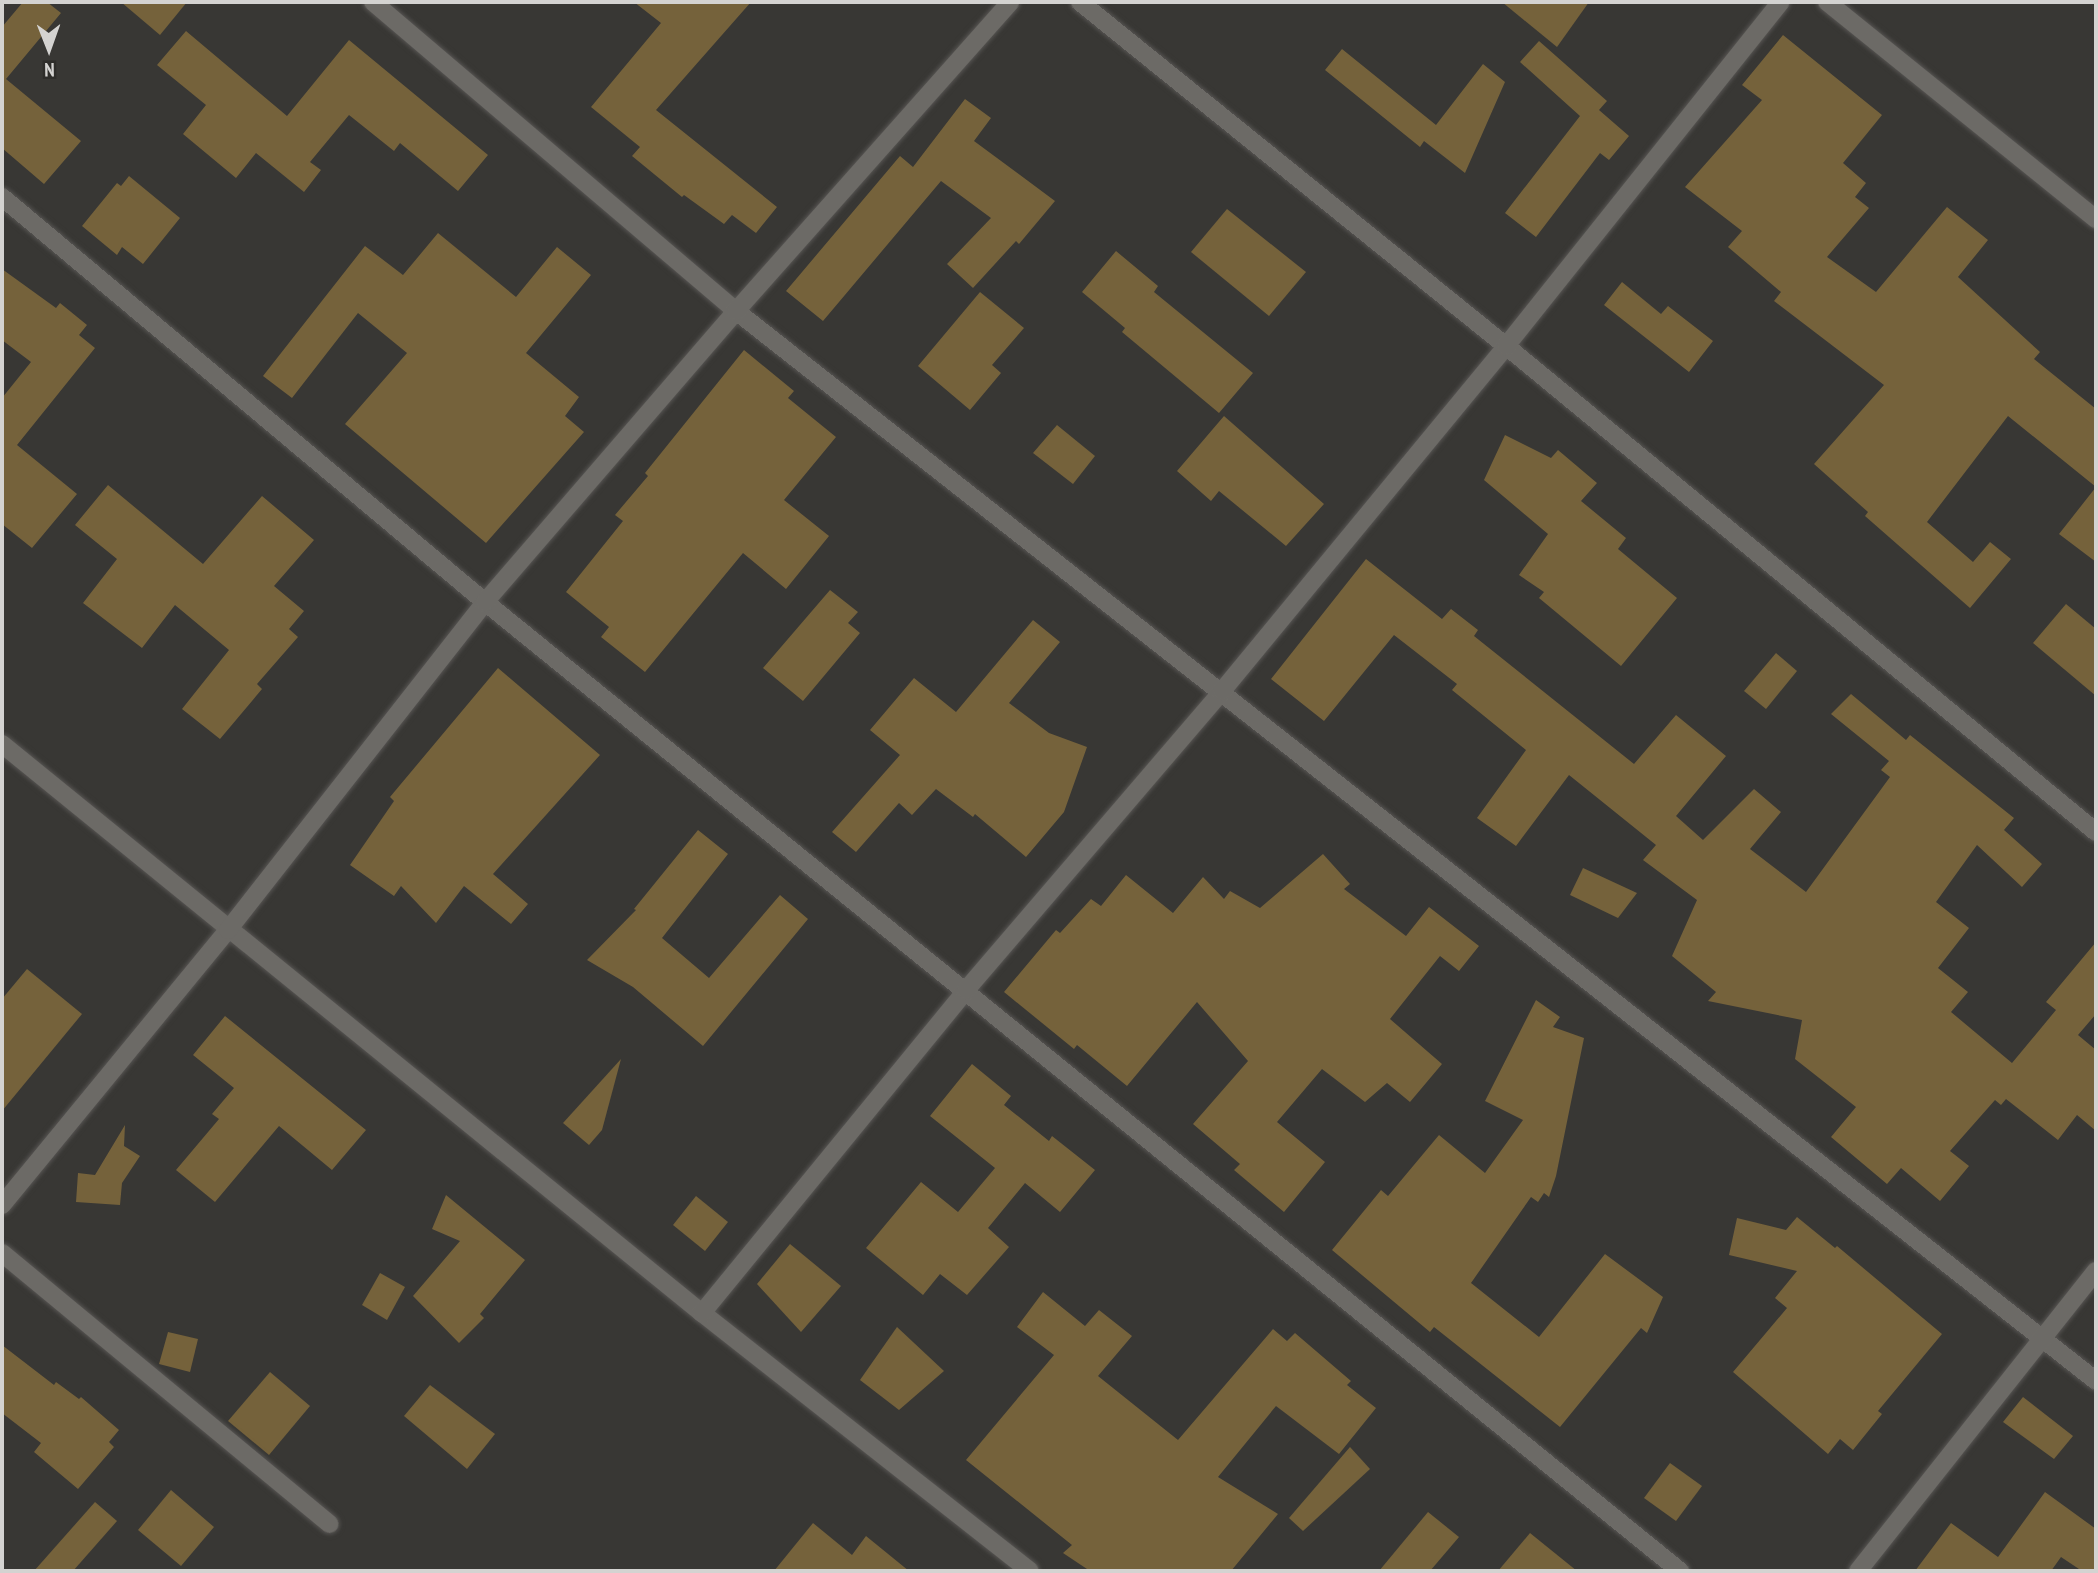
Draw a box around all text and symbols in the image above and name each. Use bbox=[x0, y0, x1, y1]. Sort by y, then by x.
north arrow bbox=[14, 14, 84, 84]
text: N bbox=[44, 58, 55, 82]

